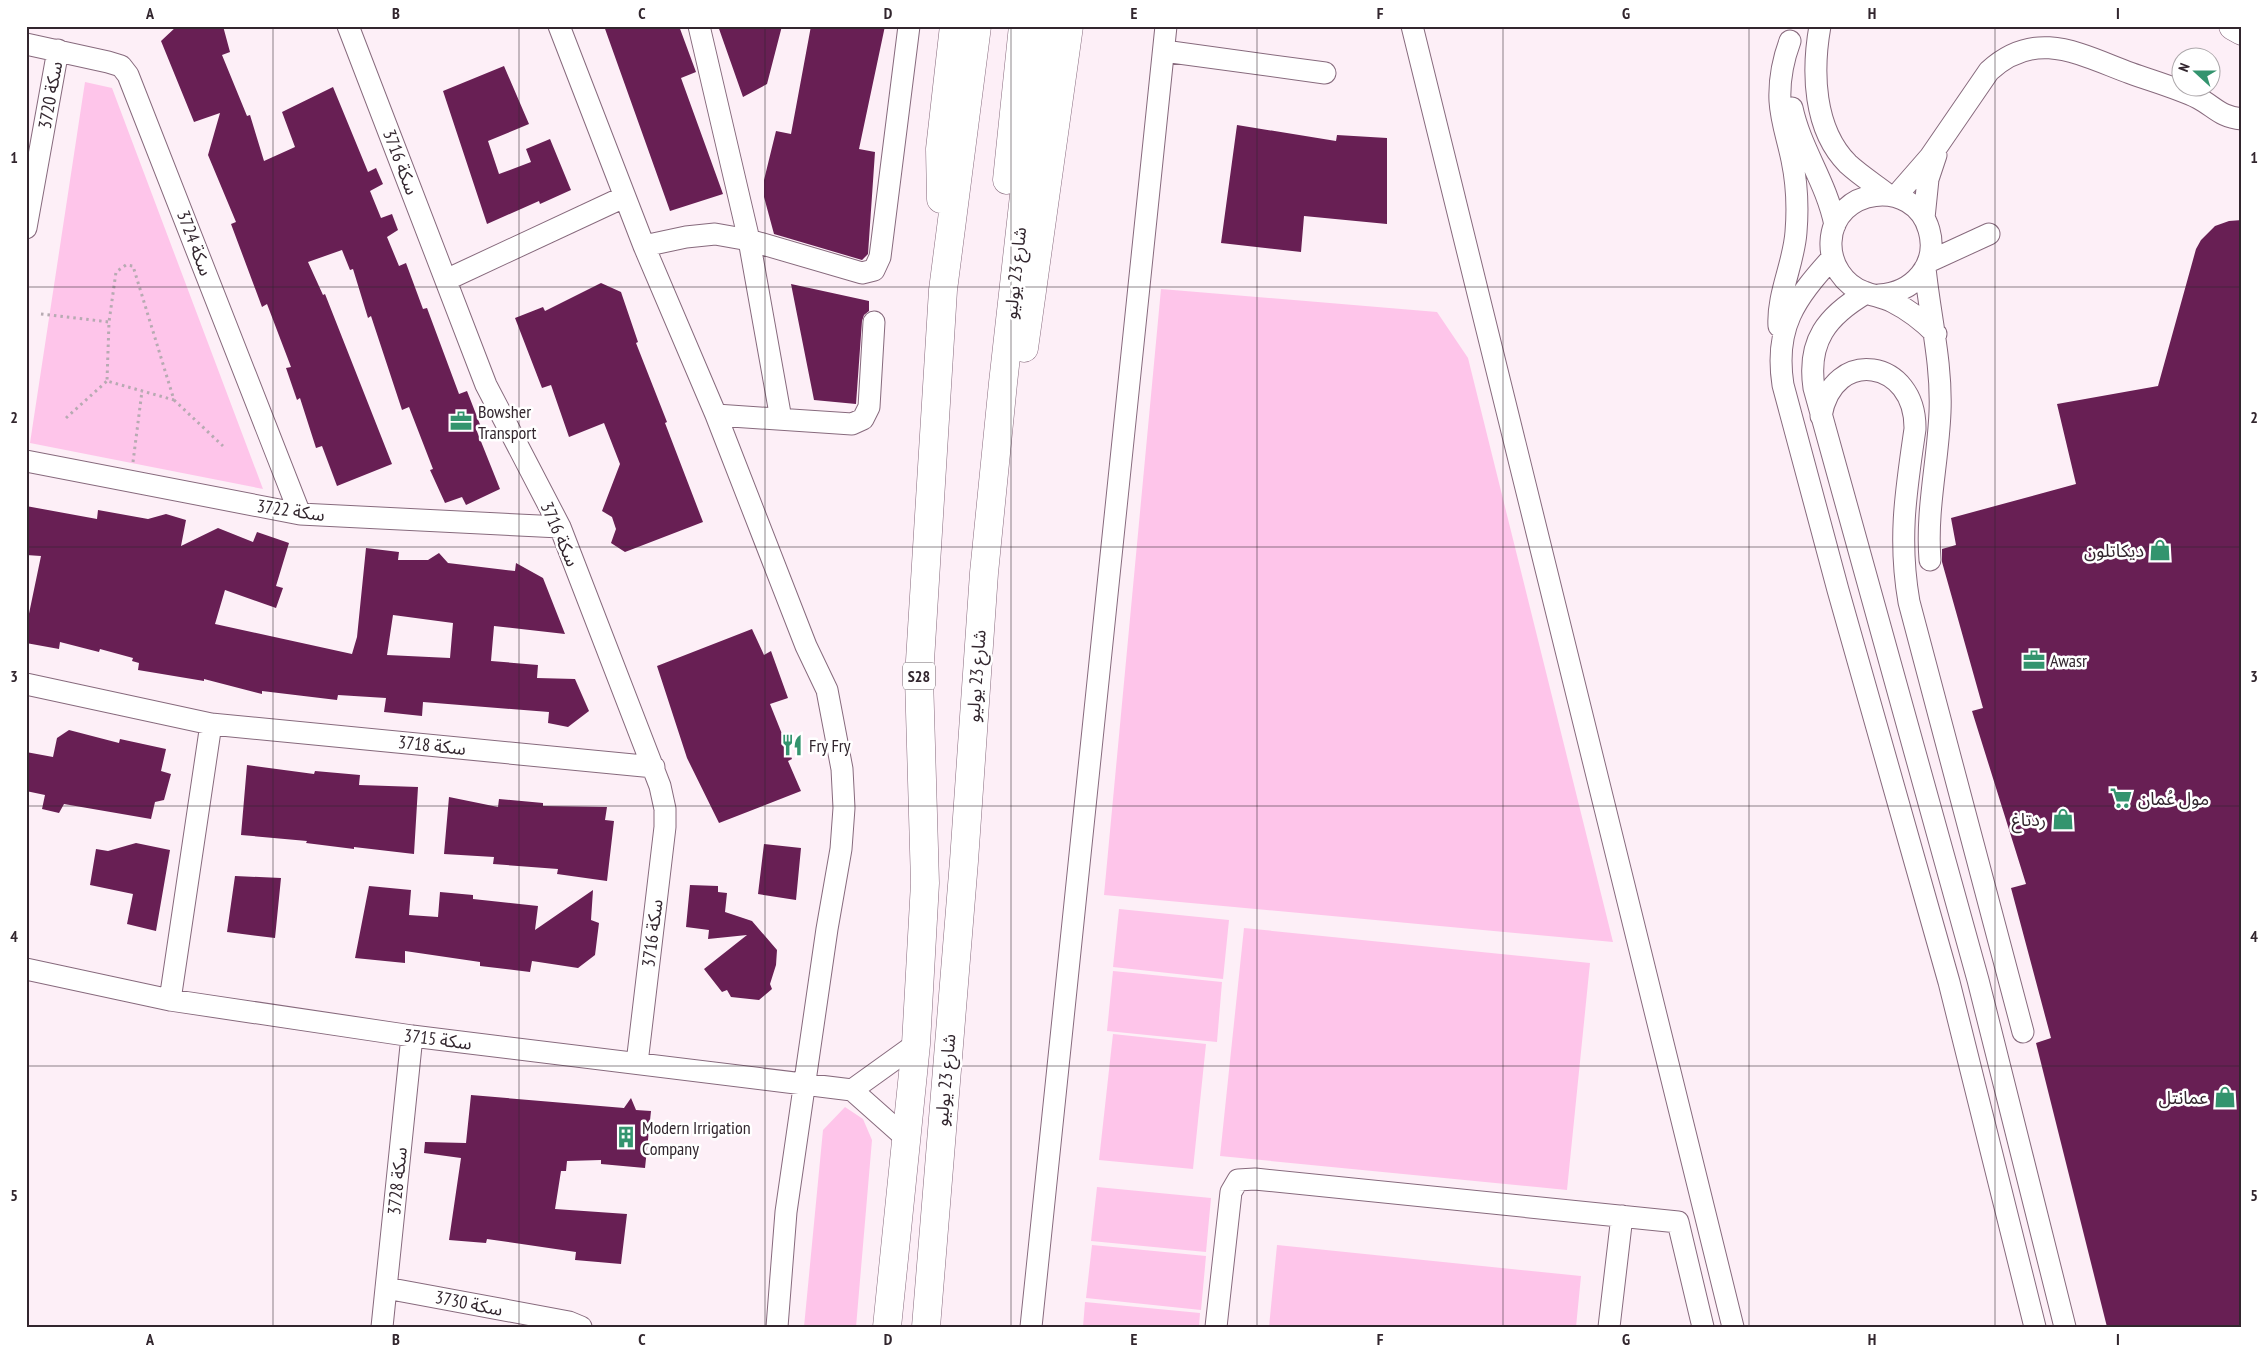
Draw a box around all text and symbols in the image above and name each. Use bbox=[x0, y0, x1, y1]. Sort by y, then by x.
text: A bbox=[145, 3, 155, 23]
text: B bbox=[392, 3, 400, 23]
text: C bbox=[638, 3, 646, 23]
text: D bbox=[884, 3, 893, 23]
text: E bbox=[1131, 3, 1138, 23]
text: F bbox=[1377, 3, 1384, 23]
text: G bbox=[1622, 3, 1630, 23]
text: H bbox=[1868, 3, 1876, 23]
text: I bbox=[2116, 3, 2120, 23]
north arrow bbox=[2170, 48, 2220, 98]
street label: سكة 3720 bbox=[33, 59, 67, 131]
text: N bbox=[2174, 61, 2194, 74]
street label: سكة 3716 bbox=[378, 126, 424, 198]
text: 1 bbox=[10, 147, 18, 167]
text: 1 bbox=[2250, 147, 2258, 167]
street label: سكة 3724 bbox=[172, 207, 218, 279]
street label: شارع 23 يوليو bbox=[999, 226, 1034, 321]
place label: Bowsher Transport bbox=[478, 400, 537, 444]
text: 2 bbox=[10, 407, 18, 427]
text: 2 bbox=[2250, 407, 2258, 427]
office icon: Bowsher Transport bbox=[448, 408, 474, 434]
street label: سكة 3722 bbox=[256, 494, 326, 526]
street label: سكة 3716 bbox=[536, 498, 584, 570]
shop icon: ديكاتلون bbox=[2147, 537, 2173, 563]
place label: ديكاتلون bbox=[2084, 539, 2144, 562]
street label: شارع 23 يوليو bbox=[961, 629, 994, 723]
office icon: Awasr bbox=[2021, 647, 2047, 673]
place label: Awasr bbox=[2050, 649, 2087, 672]
road number: S28 bbox=[903, 662, 935, 689]
text: 3 bbox=[10, 666, 18, 686]
text: 3 bbox=[2250, 666, 2258, 686]
street label: سكة 3718 bbox=[397, 730, 467, 760]
restaurant icon: Fry Fry bbox=[779, 732, 805, 758]
place label: Fry Fry bbox=[809, 734, 851, 757]
supermarket icon: مول عُمان bbox=[2108, 785, 2134, 811]
place label: مول عُمان bbox=[2138, 787, 2209, 810]
shop icon: ردتاغ bbox=[2050, 806, 2076, 832]
place label: ردتاغ bbox=[2012, 808, 2046, 834]
street label: سكة 3716 bbox=[636, 898, 668, 968]
text: 4 bbox=[10, 926, 18, 946]
text: 4 bbox=[2250, 926, 2258, 946]
street label: سكة 3715 bbox=[403, 1023, 473, 1055]
street label: شارع 23 يوليو bbox=[930, 1033, 963, 1127]
shop icon: عمانتل bbox=[2212, 1084, 2238, 1110]
place label: عمانتل bbox=[2159, 1086, 2208, 1109]
place label: Modern Irrigation Company bbox=[642, 1116, 751, 1160]
building icon: Modern Irrigation Company bbox=[613, 1124, 639, 1150]
street label: سكة 3728 bbox=[382, 1146, 412, 1216]
text: 5 bbox=[10, 1185, 18, 1205]
text: 5 bbox=[2250, 1185, 2258, 1205]
street label: سكة 3730 bbox=[433, 1285, 505, 1321]
text: A bbox=[145, 1329, 155, 1349]
text: B bbox=[392, 1329, 400, 1349]
text: C bbox=[638, 1329, 646, 1349]
text: D bbox=[884, 1329, 893, 1349]
text: E bbox=[1131, 1329, 1138, 1349]
text: F bbox=[1377, 1329, 1384, 1349]
text: G bbox=[1622, 1329, 1630, 1349]
text: H bbox=[1868, 1329, 1876, 1349]
text: I bbox=[2116, 1329, 2120, 1349]

